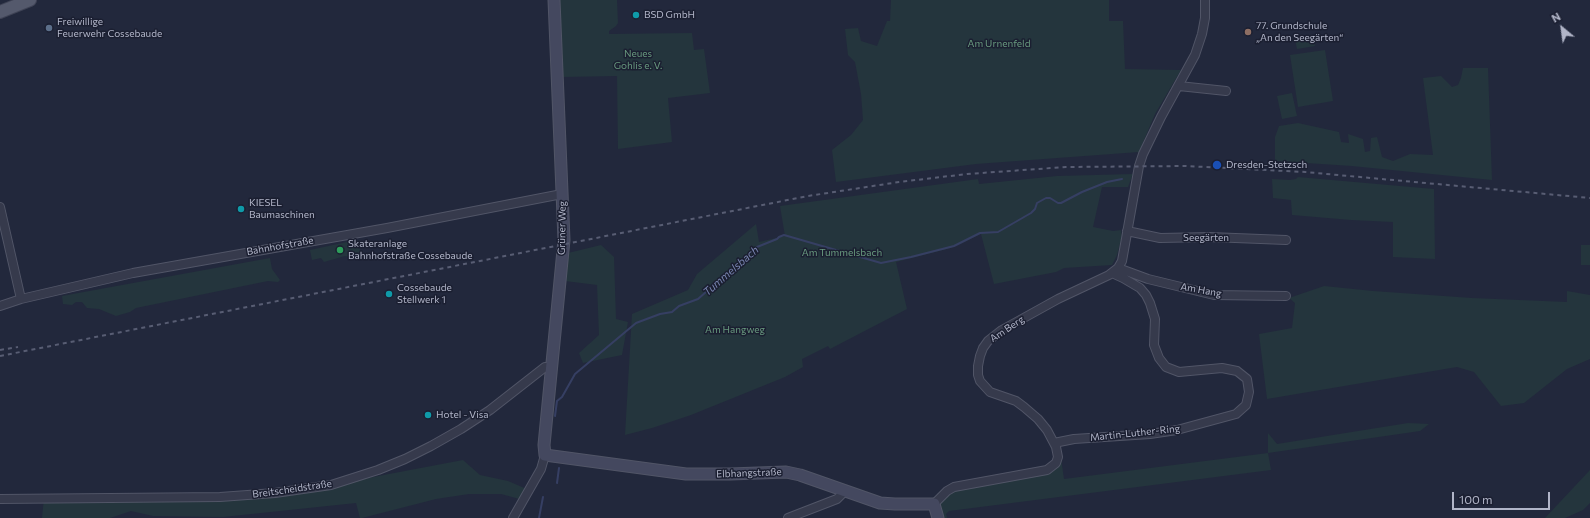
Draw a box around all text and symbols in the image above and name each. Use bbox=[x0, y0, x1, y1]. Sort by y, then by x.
north arrow bbox=[1542, 8, 1582, 48]
place label: BSD GmbH bbox=[644, 9, 695, 21]
text: N bbox=[1549, 9, 1563, 25]
marker: BSD GmbH bbox=[631, 10, 641, 20]
place label: Freiwillige Feuerwehr Cossebaude bbox=[57, 16, 162, 40]
place label: 77. Grundschule „An den Seegärten“ bbox=[1256, 20, 1343, 44]
marker: Freiwillige Feuerwehr Cossebaude bbox=[44, 23, 54, 33]
marker: 77. Grundschule „An den Seegärten“ bbox=[1243, 27, 1253, 37]
park label: Am Urnenfeld bbox=[968, 38, 1030, 50]
park label: Neues Gohlis e. V. bbox=[614, 48, 662, 72]
marker: Dresden-Stetzsch bbox=[1211, 159, 1223, 171]
place label: Dresden-Stetzsch bbox=[1226, 159, 1307, 171]
place label: KIESEL Baumaschinen bbox=[249, 197, 315, 220]
street label: Grüner Weg bbox=[556, 201, 568, 255]
marker: KIESEL Baumaschinen bbox=[236, 204, 246, 214]
street label: Seegärten bbox=[1183, 232, 1229, 244]
street label: Bahnhofstraße bbox=[246, 234, 314, 258]
place label: Skateranlage Bahnhofstraße Cossebaude bbox=[348, 238, 472, 262]
water label: Tummelsbach bbox=[701, 243, 761, 299]
marker: Skateranlage Bahnhofstraße Cossebaude bbox=[335, 245, 345, 255]
park label: Am Tummelsbach bbox=[802, 247, 882, 259]
street label: Am Hang bbox=[1180, 280, 1222, 300]
place label: Cossebaude Stellwerk 1 bbox=[397, 282, 452, 306]
marker: Cossebaude Stellwerk 1 bbox=[384, 289, 394, 299]
street label: Am Berg bbox=[988, 313, 1026, 345]
park label: Am Hangweg bbox=[705, 324, 765, 336]
place label: Hotel - Visa bbox=[436, 409, 489, 421]
marker: Hotel - Visa bbox=[423, 410, 433, 420]
street label: Martin-Luther-Ring bbox=[1089, 422, 1181, 444]
street label: Elbhangstraße bbox=[716, 466, 782, 480]
street label: Breitscheidstraße bbox=[251, 477, 333, 501]
scale bar bbox=[1454, 484, 1552, 510]
text: 100 m bbox=[1459, 492, 1493, 506]

